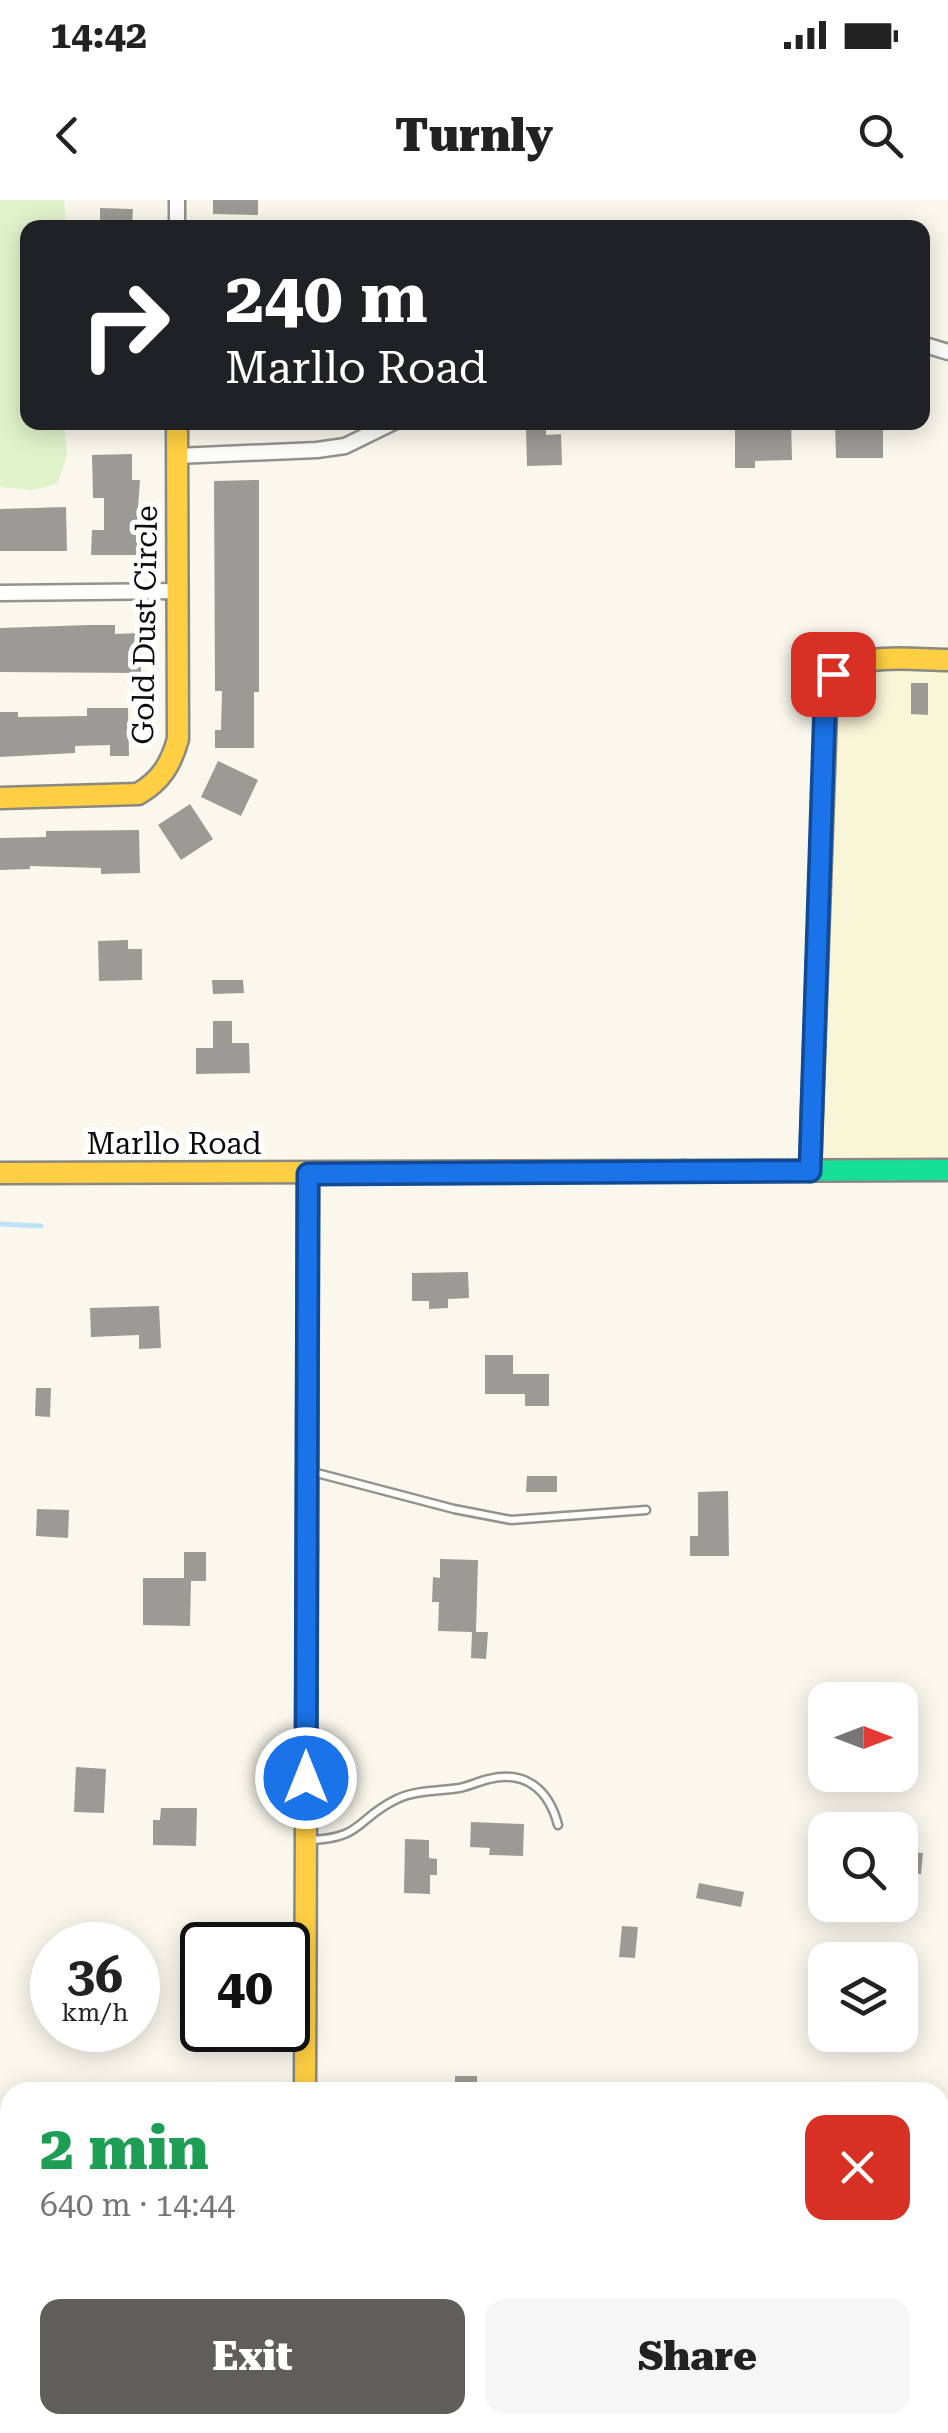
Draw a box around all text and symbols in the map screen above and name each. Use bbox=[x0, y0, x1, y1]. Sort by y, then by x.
text: 14:42 bbox=[50, 13, 147, 57]
icon: back bbox=[40, 108, 95, 163]
icon: search bbox=[853, 108, 908, 163]
text: Turnly bbox=[395, 109, 553, 162]
text: 240 m bbox=[225, 257, 428, 339]
icon: right bbox=[60, 260, 190, 390]
text: Marllo Road bbox=[225, 341, 488, 394]
street label: Gold Dust Circle bbox=[125, 505, 164, 745]
pin bbox=[791, 632, 876, 717]
icon: arrive bbox=[806, 647, 861, 702]
street label: Marllo Road bbox=[86, 1126, 262, 1161]
north arrow bbox=[808, 1682, 918, 1792]
map controls bbox=[808, 1682, 918, 2052]
position arrow bbox=[254, 1726, 358, 1830]
button: search bbox=[808, 1812, 918, 1922]
speed limit sign: 40 bbox=[180, 1922, 310, 2052]
button: layers bbox=[808, 1942, 918, 2052]
text: 36 bbox=[67, 1946, 123, 2004]
text: km/h bbox=[62, 1998, 128, 2027]
text: 2 min bbox=[40, 2113, 209, 2184]
button: close bbox=[805, 2115, 910, 2220]
text: 640 m · 14:44 bbox=[40, 2186, 235, 2224]
button: Exit bbox=[40, 2299, 465, 2414]
button: Share bbox=[485, 2299, 910, 2414]

